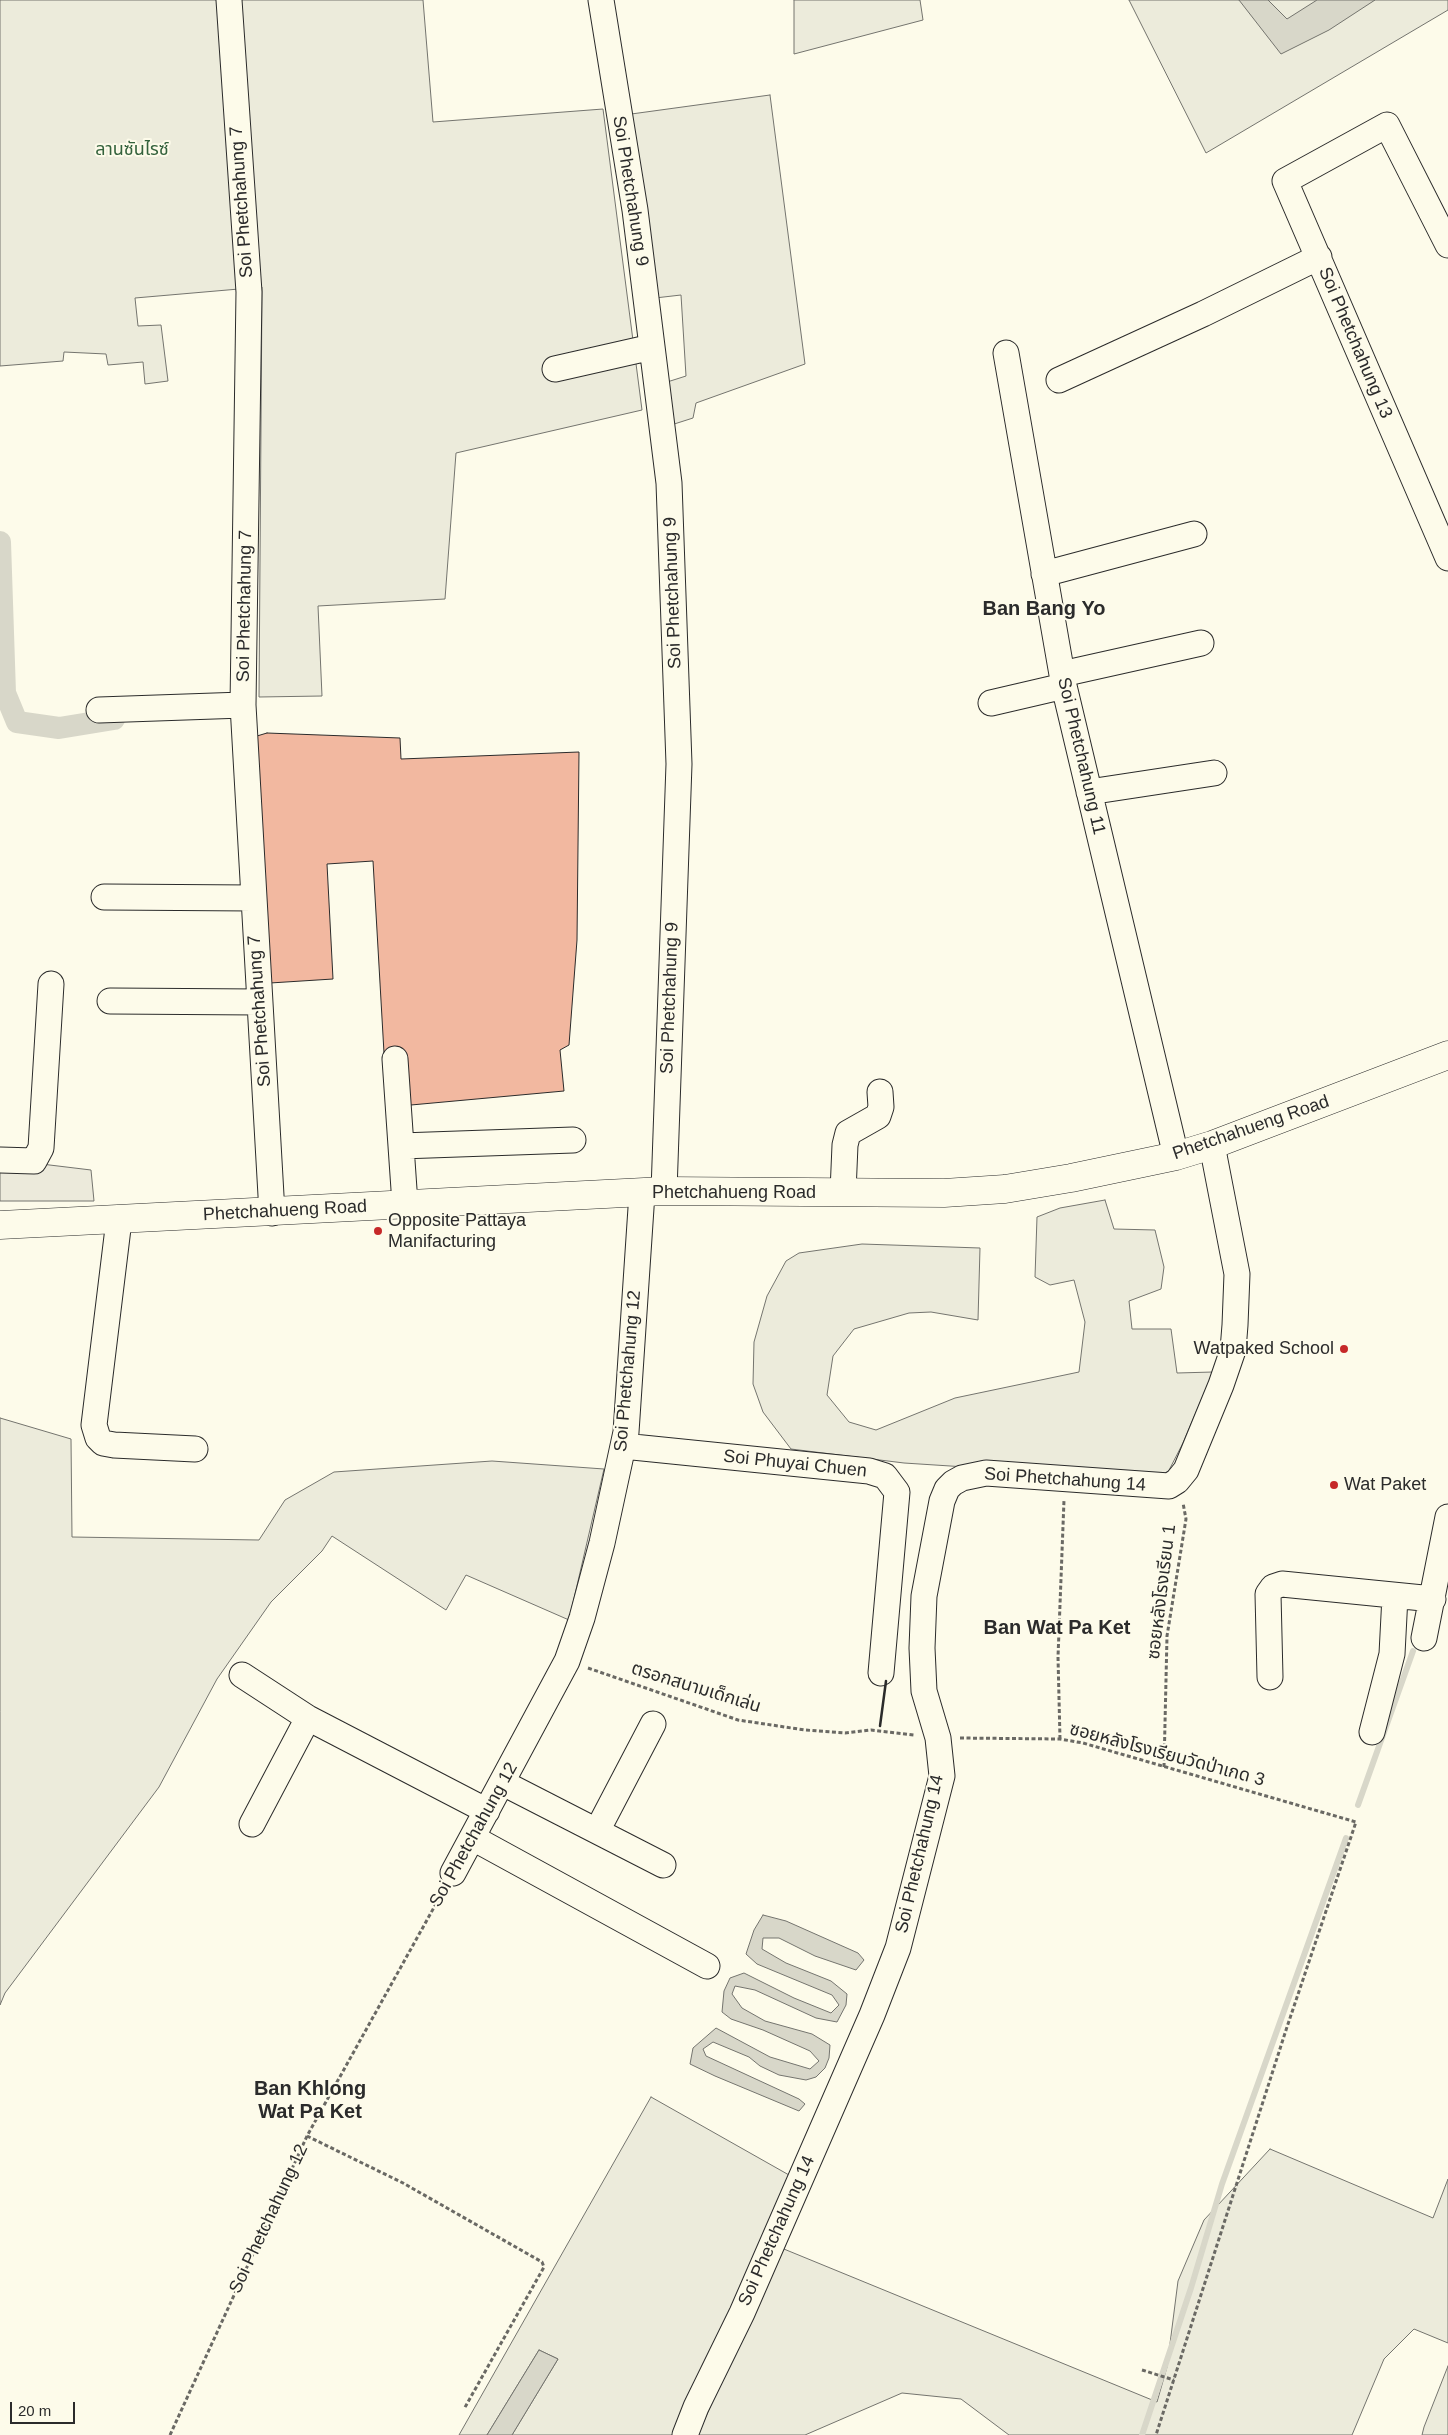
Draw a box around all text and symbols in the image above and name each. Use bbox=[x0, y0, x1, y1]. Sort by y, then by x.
street label: Soi Phetchahung 9 bbox=[607, 114, 653, 268]
street label: Soi Phetchahung 7 bbox=[226, 125, 258, 279]
park label: ลานซันไรซ์ bbox=[95, 139, 169, 161]
street label: Soi Phetchahung 13 bbox=[1313, 264, 1397, 422]
street label: Soi Phetchahung 9 bbox=[660, 517, 686, 669]
street label: Soi Phetchahung 7 bbox=[233, 530, 257, 682]
district label: Ban Bang Yo bbox=[983, 597, 1105, 621]
street label: Soi Phetchahung 11 bbox=[1052, 675, 1110, 837]
street label: Soi Phetchahung 9 bbox=[657, 922, 683, 1074]
street label: Soi Phetchahung 7 bbox=[244, 934, 276, 1088]
street label: Phetchahueng Road bbox=[1170, 1091, 1332, 1165]
street label: Phetchahueng Road bbox=[652, 1182, 816, 1204]
street label: Phetchahueng Road bbox=[202, 1196, 368, 1226]
place label: Opposite Pattaya Manifacturing bbox=[388, 1210, 526, 1252]
marker: Opposite Pattaya Manifacturing bbox=[372, 1225, 384, 1237]
street label: Soi Phetchahung 12 bbox=[610, 1289, 646, 1453]
place label: Watpaked School bbox=[1194, 1338, 1334, 1360]
marker: Watpaked School bbox=[1338, 1343, 1350, 1355]
street label: Soi Phuyai Chuen bbox=[722, 1446, 868, 1482]
street label: Soi Phetchahung 14 bbox=[983, 1464, 1147, 1496]
place label: Wat Paket bbox=[1344, 1474, 1426, 1496]
marker: Wat Paket bbox=[1328, 1479, 1340, 1491]
street label: ซอยหลังโรงเรียน 1 bbox=[1143, 1523, 1181, 1661]
district label: Ban Wat Pa Ket bbox=[983, 1616, 1131, 1640]
street label: ตรอกสนามเด็กเล่น bbox=[629, 1658, 763, 1718]
street label: ซอยหลังโรงเรียนวัดป่าเกด 3 bbox=[1067, 1719, 1267, 1791]
street label: Soi Phetchahung 12 bbox=[425, 1759, 523, 1911]
street label: Soi Phetchahung 14 bbox=[891, 1773, 949, 1935]
district label: Ban Khlong Wat Pa Ket bbox=[254, 2077, 366, 2124]
street label: Soi Phetchahung 12 bbox=[225, 2141, 313, 2297]
street label: Soi Phetchahung 14 bbox=[734, 2153, 820, 2309]
scale bar bbox=[12, 2392, 78, 2424]
text: 20 m bbox=[18, 2402, 51, 2419]

